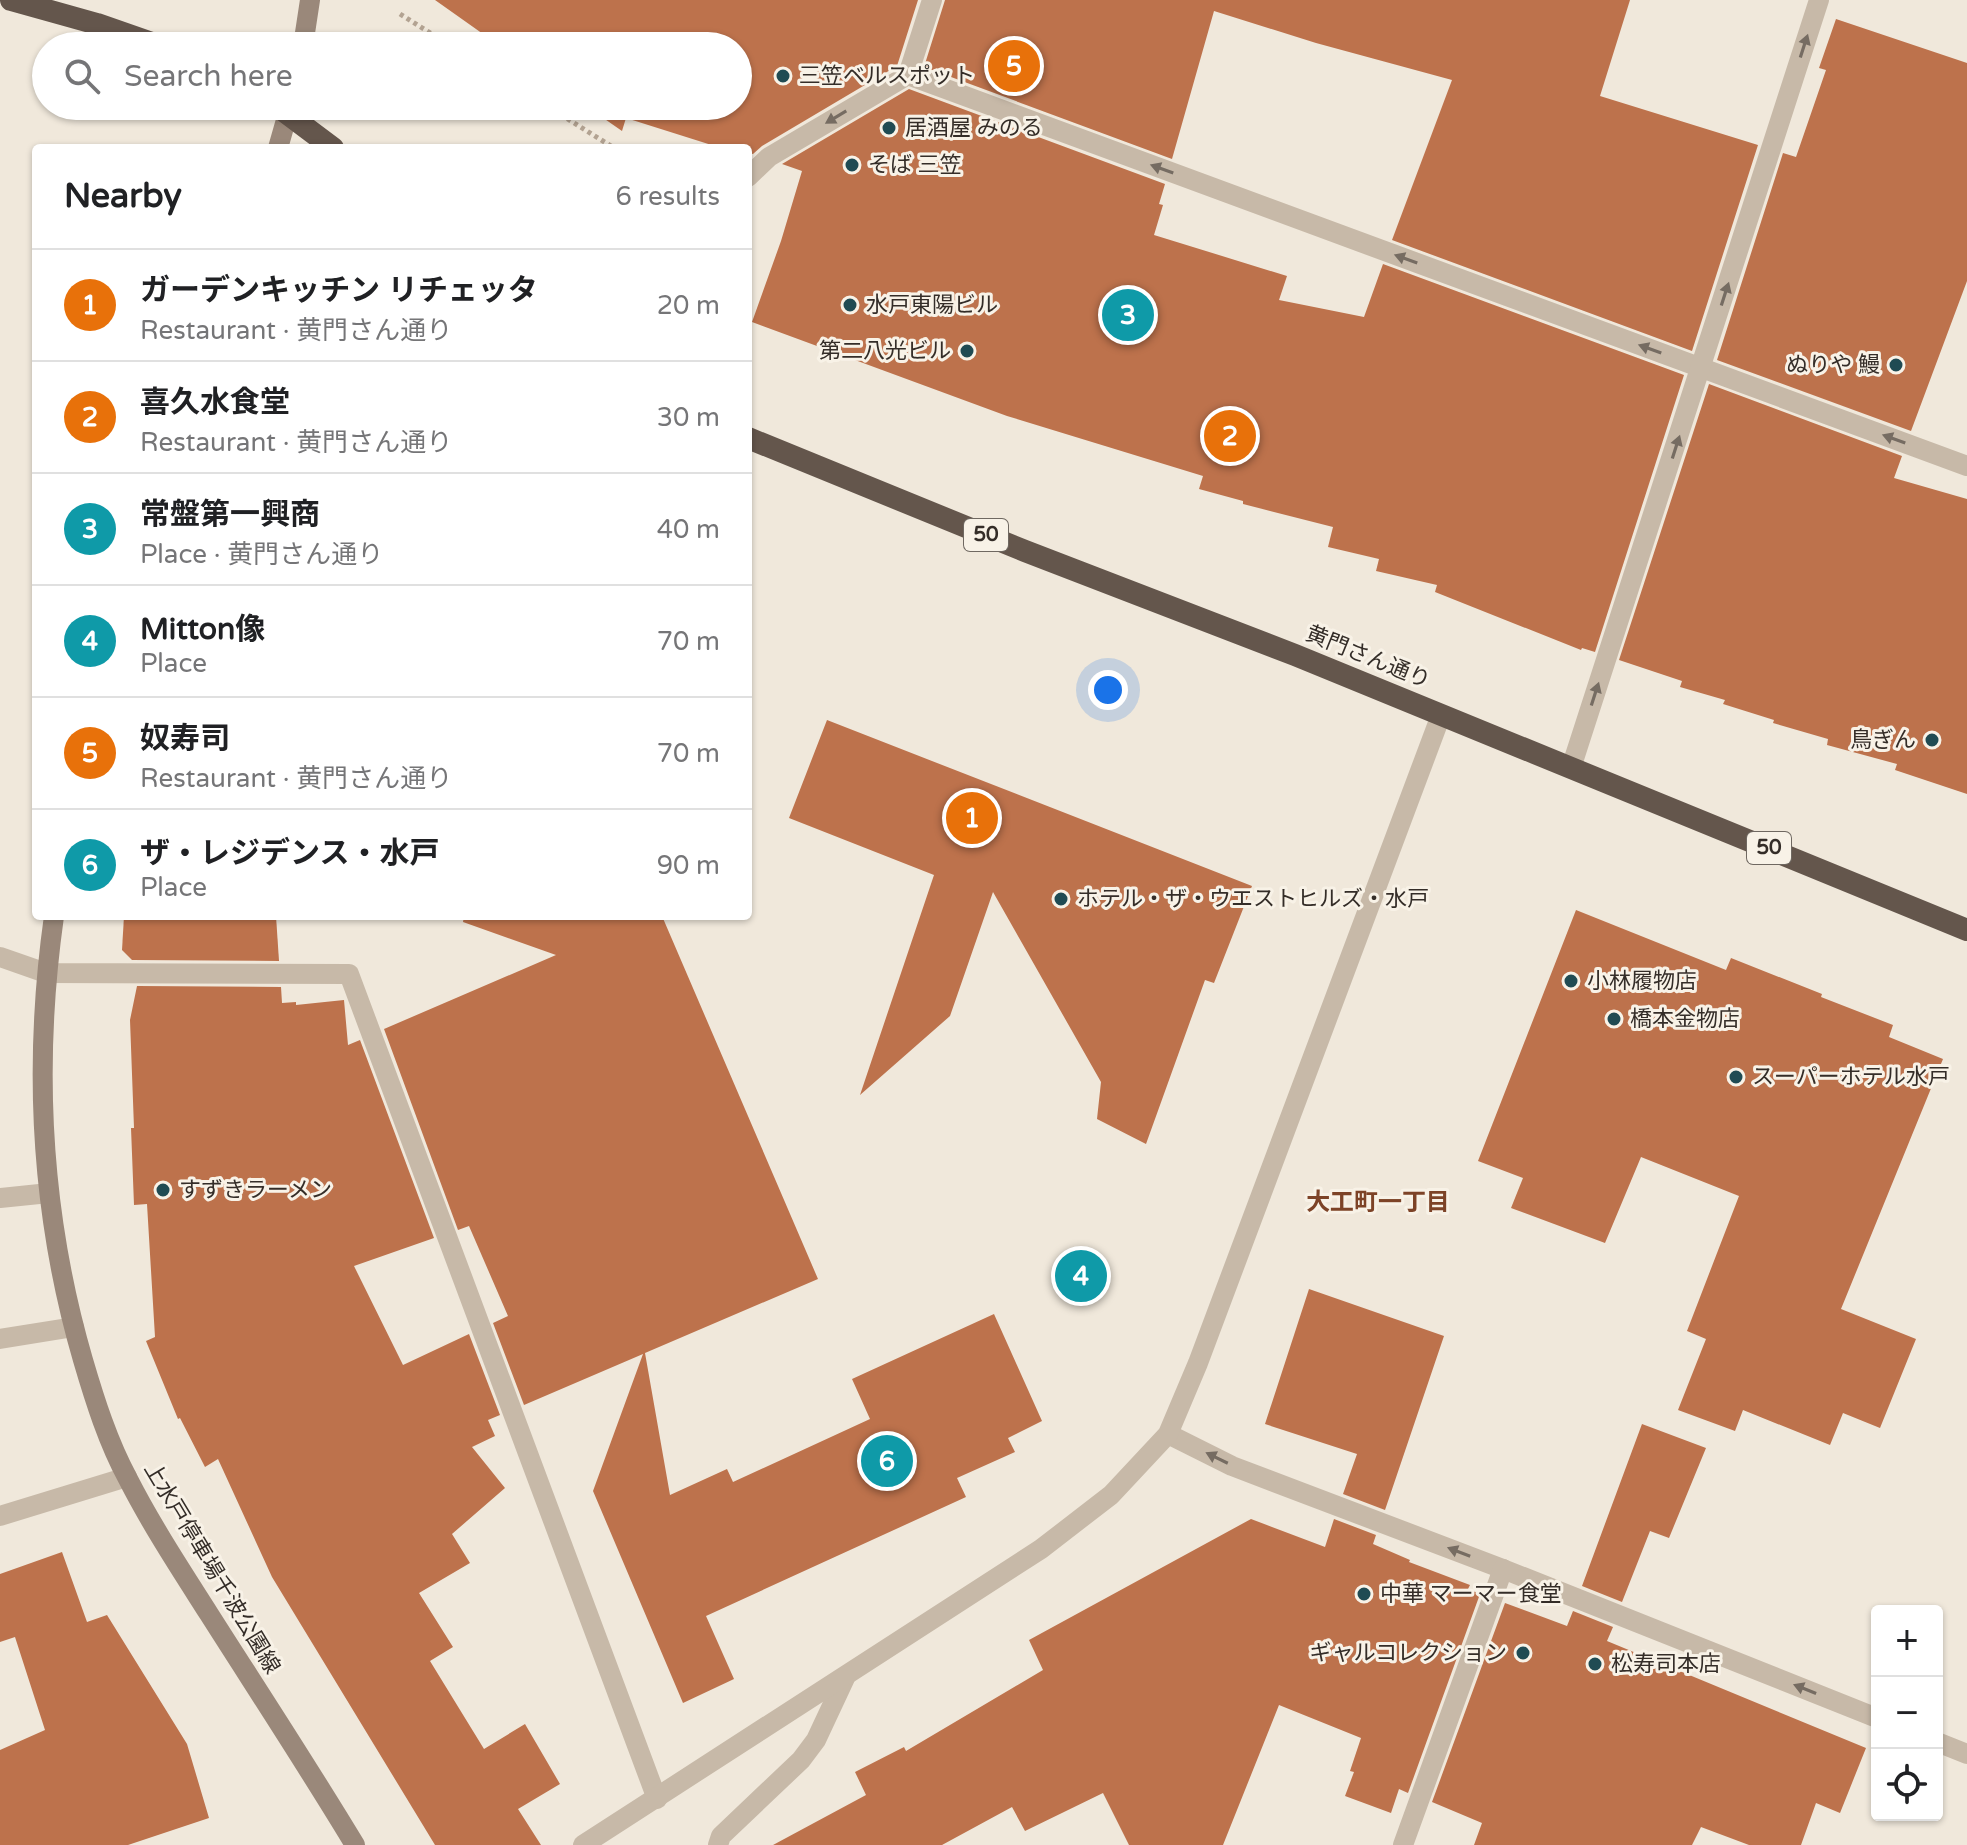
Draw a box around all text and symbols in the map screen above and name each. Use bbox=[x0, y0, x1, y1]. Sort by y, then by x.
search box bbox=[32, 32, 752, 120]
one-way arrow bbox=[1799, 34, 1811, 58]
pin: 5 bbox=[988, 36, 1040, 96]
icon: search bbox=[60, 54, 104, 98]
text: Search here bbox=[124, 58, 293, 95]
place label: 三笠ベルスポット bbox=[799, 63, 975, 89]
marker: 三笠ベルスポット bbox=[774, 67, 792, 85]
one-way arrow bbox=[825, 110, 848, 124]
place label: 居酒屋 みのる bbox=[905, 115, 1043, 141]
marker: 居酒屋 みのる bbox=[880, 119, 898, 137]
place label: そば 三笠 bbox=[868, 152, 962, 178]
marker: そば 三笠 bbox=[843, 156, 861, 174]
one-way arrow bbox=[1150, 162, 1174, 175]
text: Nearby bbox=[64, 176, 182, 217]
text: 6 results bbox=[615, 181, 720, 212]
one-way arrow bbox=[1394, 252, 1418, 265]
text: ガーデンキッチン リチェッタ bbox=[140, 272, 538, 309]
one-way arrow bbox=[1720, 282, 1732, 306]
pin: 3 bbox=[1102, 285, 1154, 345]
text: 1 bbox=[82, 290, 98, 321]
text: 20 m bbox=[657, 290, 720, 321]
place label: 水戸東陽ビル bbox=[866, 292, 998, 318]
marker: 水戸東陽ビル bbox=[841, 296, 859, 314]
text: Restaurant · 黄門さん通り bbox=[140, 315, 452, 346]
place label: 第二八光ビル bbox=[819, 338, 951, 364]
marker: 第二八光ビル bbox=[958, 342, 976, 360]
one-way arrow bbox=[1638, 342, 1662, 355]
place label: ぬりや 鰻 bbox=[1786, 352, 1880, 378]
marker: ぬりや 鰻 bbox=[1887, 356, 1905, 374]
text: 喜久水食堂 bbox=[140, 384, 290, 421]
text: 2 bbox=[82, 402, 98, 433]
text: 30 m bbox=[657, 402, 720, 433]
pin: 2 bbox=[1204, 406, 1256, 466]
text: Restaurant · 黄門さん通り bbox=[140, 427, 452, 458]
one-way arrow bbox=[1882, 432, 1906, 445]
one-way arrow bbox=[1670, 435, 1683, 459]
text: 常盤第一興商 bbox=[140, 496, 320, 533]
text: 3 bbox=[82, 514, 98, 545]
text: 40 m bbox=[657, 514, 720, 545]
road number: 50 bbox=[964, 519, 1008, 551]
text: Place · 黄門さん通り bbox=[140, 539, 383, 570]
text: Mitton像 bbox=[140, 611, 265, 648]
street label: 黄門さん通り bbox=[1302, 620, 1434, 694]
text: 4 bbox=[82, 626, 98, 657]
text: 70 m bbox=[657, 626, 720, 657]
text: Place bbox=[140, 648, 207, 679]
your location bbox=[1088, 670, 1128, 710]
one-way arrow bbox=[1590, 682, 1602, 706]
text: 奴寿司 bbox=[140, 720, 230, 757]
place label: 鳥ぎん bbox=[1850, 727, 1916, 753]
marker: 鳥ぎん bbox=[1923, 731, 1941, 749]
text: 5 bbox=[82, 738, 98, 769]
text: 70 m bbox=[657, 738, 720, 769]
text: Restaurant · 黄門さん通り bbox=[140, 763, 452, 794]
pin: 1 bbox=[946, 788, 998, 848]
road number: 50 bbox=[1747, 832, 1791, 864]
text: ザ・レジデンス・水戸 bbox=[140, 835, 439, 872]
text: 6 bbox=[82, 850, 98, 881]
text: 90 m bbox=[657, 850, 720, 881]
text: Place bbox=[140, 872, 207, 903]
place label: ホテル・ザ・ウエストヒルズ・水戸 bbox=[1077, 886, 1429, 912]
marker: ホテル・ザ・ウエストヒルズ・水戸 bbox=[1052, 890, 1070, 908]
place label: 小林履物店 bbox=[1587, 968, 1697, 994]
marker: 小林履物店 bbox=[1562, 972, 1580, 990]
place label: 橋本金物店 bbox=[1630, 1006, 1740, 1032]
marker: 橋本金物店 bbox=[1605, 1010, 1623, 1028]
place label: スーパーホテル水戸 bbox=[1752, 1064, 1950, 1090]
marker: スーパーホテル水戸 bbox=[1727, 1068, 1745, 1086]
place label: すずきラーメン bbox=[179, 1177, 332, 1203]
marker: すずきラーメン bbox=[154, 1181, 172, 1199]
district label: 大工町一丁目 bbox=[1306, 1188, 1450, 1217]
pin: 4 bbox=[1055, 1246, 1107, 1306]
pin: 6 bbox=[861, 1431, 913, 1491]
one-way arrow bbox=[1205, 1451, 1228, 1465]
street label: 上水戸停車場千波公園線 bbox=[139, 1458, 285, 1678]
one-way arrow bbox=[1447, 1545, 1471, 1558]
place label: 中華 マーマー食堂 bbox=[1380, 1581, 1562, 1607]
marker: 中華 マーマー食堂 bbox=[1355, 1585, 1373, 1603]
map controls bbox=[1871, 1605, 1943, 1821]
button: + bbox=[1871, 1605, 1943, 1677]
place label: ギャルコレクション bbox=[1309, 1640, 1507, 1666]
marker: ギャルコレクション bbox=[1514, 1644, 1532, 1662]
place label: 松寿司本店 bbox=[1611, 1651, 1721, 1677]
marker: 松寿司本店 bbox=[1586, 1655, 1604, 1673]
button: − bbox=[1871, 1677, 1943, 1749]
one-way arrow bbox=[1793, 1683, 1817, 1696]
button: locate bbox=[1871, 1749, 1943, 1821]

